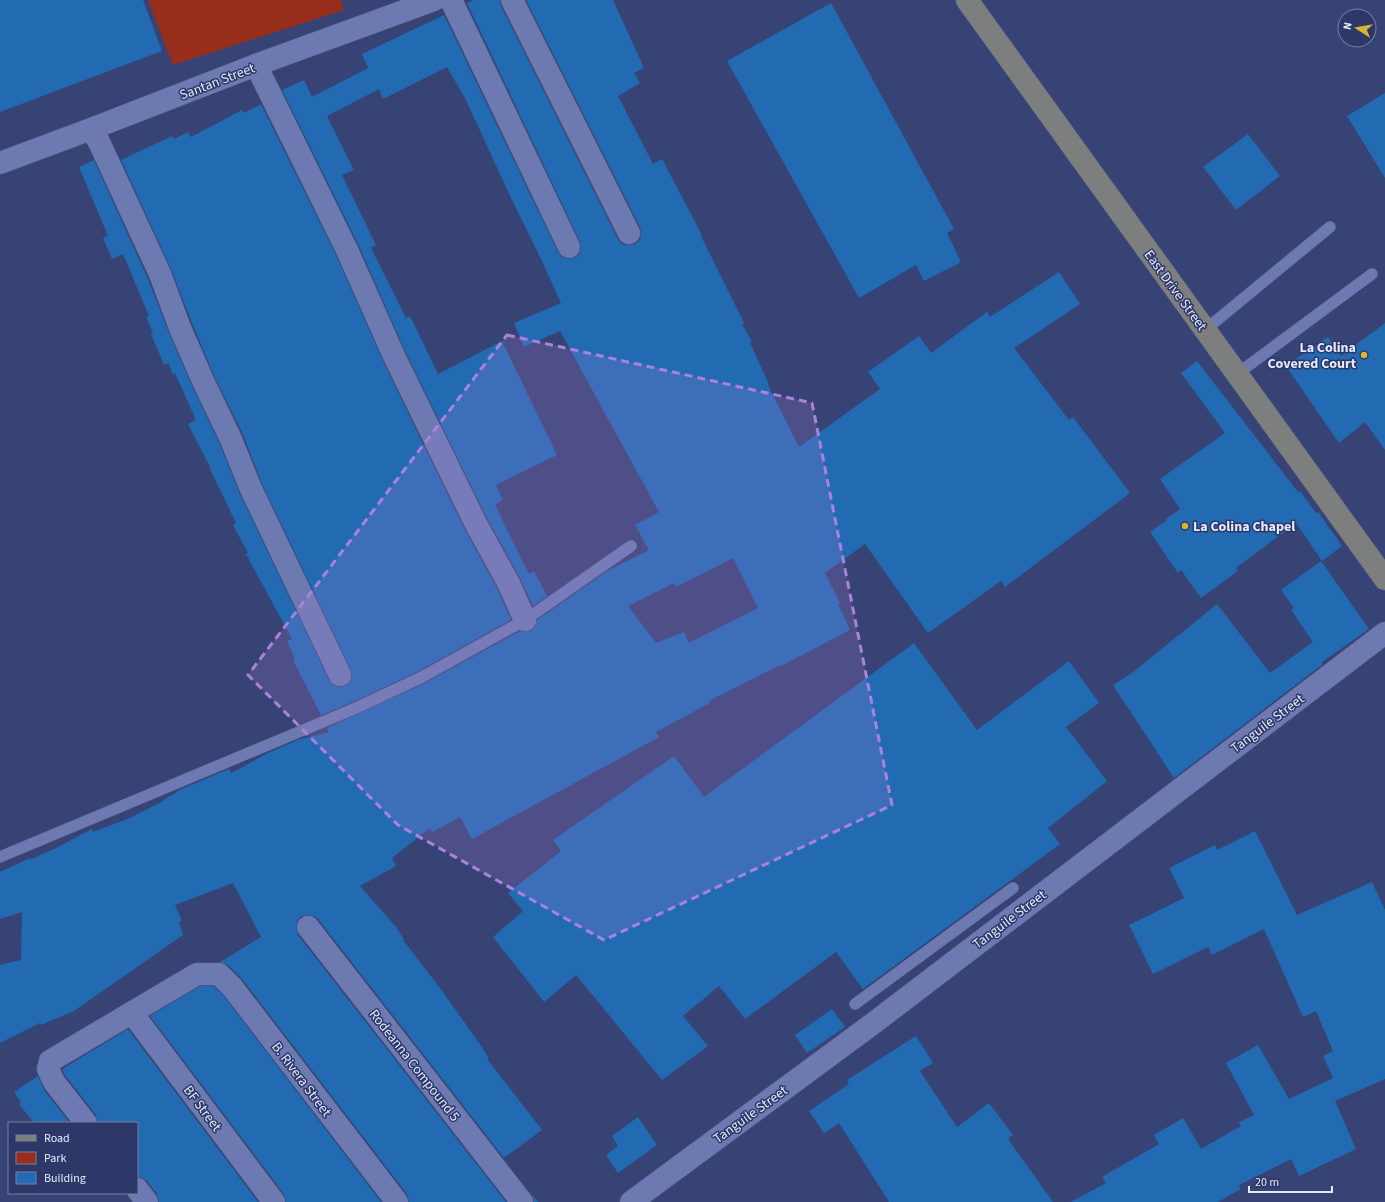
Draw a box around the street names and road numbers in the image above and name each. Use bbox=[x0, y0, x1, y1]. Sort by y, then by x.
street label: Santan Street bbox=[177, 58, 258, 105]
street label: East Drive Street bbox=[1139, 246, 1212, 335]
street label: Tanguile Street bbox=[1227, 689, 1309, 758]
street label: Tanguile Street bbox=[969, 885, 1051, 954]
street label: Rodeanna Compound 5 bbox=[364, 1005, 464, 1126]
street label: B. Rivera Street bbox=[266, 1038, 336, 1121]
street label: BF Street bbox=[178, 1081, 226, 1136]
street label: Tanguile Street bbox=[709, 1081, 792, 1149]

